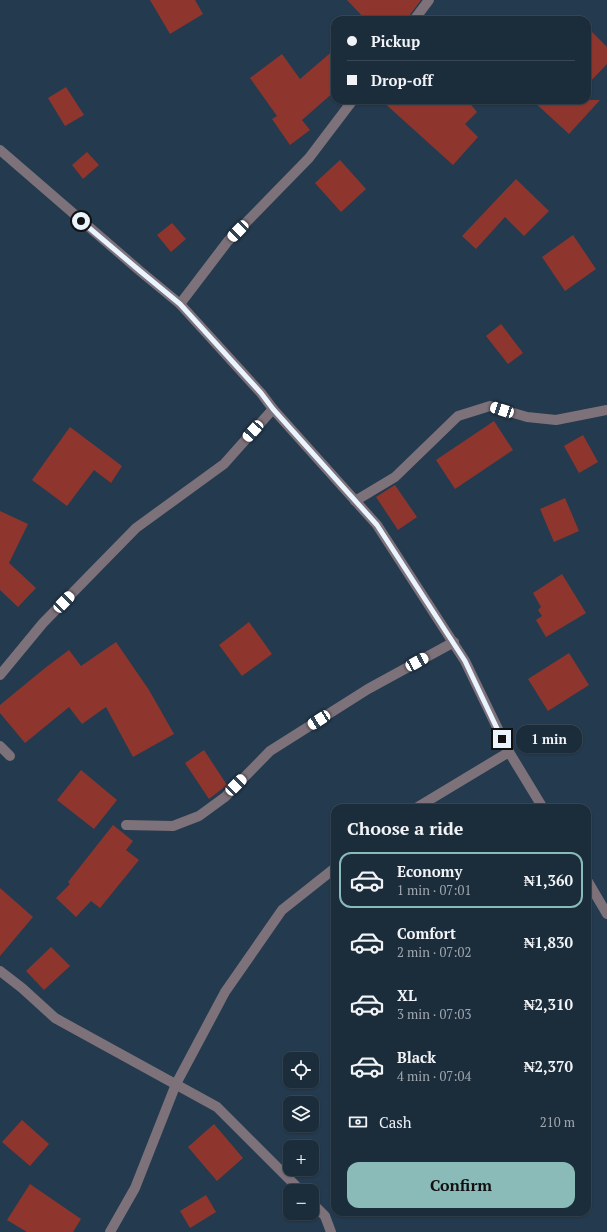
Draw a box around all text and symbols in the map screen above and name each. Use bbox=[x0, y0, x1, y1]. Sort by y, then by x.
text: Pickup bbox=[371, 31, 420, 51]
text: Drop-off bbox=[371, 70, 433, 90]
route start bbox=[72, 212, 90, 230]
car bbox=[225, 218, 251, 244]
car bbox=[489, 401, 515, 419]
car bbox=[241, 418, 265, 444]
car bbox=[51, 589, 77, 615]
car bbox=[404, 651, 430, 673]
car bbox=[306, 708, 332, 732]
callout: 1 min bbox=[516, 725, 582, 753]
route end bbox=[493, 730, 511, 748]
text: 1 min bbox=[531, 730, 567, 748]
car bbox=[223, 772, 249, 798]
text: Choose a ride bbox=[347, 816, 463, 840]
text: Economy bbox=[397, 861, 462, 881]
icon: car bbox=[349, 862, 385, 898]
text: ₦1,360 bbox=[524, 870, 573, 890]
text: 1 min · 07:01 bbox=[397, 881, 471, 899]
text: Comfort bbox=[397, 923, 456, 943]
icon: car bbox=[349, 924, 385, 960]
text: ₦1,830 bbox=[524, 932, 573, 952]
text: 2 min · 07:02 bbox=[397, 943, 471, 961]
text: XL bbox=[397, 985, 417, 1005]
icon: car bbox=[349, 986, 385, 1022]
text: ₦2,310 bbox=[524, 994, 573, 1014]
text: 3 min · 07:03 bbox=[397, 1005, 471, 1023]
text: Black bbox=[397, 1047, 436, 1067]
icon: car bbox=[349, 1048, 385, 1084]
map controls bbox=[283, 1052, 319, 1220]
button: locate bbox=[283, 1052, 319, 1088]
text: ₦2,370 bbox=[524, 1056, 573, 1076]
text: 4 min · 07:04 bbox=[397, 1067, 471, 1085]
button: layers bbox=[283, 1096, 319, 1132]
icon: cash bbox=[347, 1111, 369, 1133]
text: Cash bbox=[379, 1112, 412, 1132]
text: 210 m bbox=[540, 1113, 575, 1131]
button: + bbox=[283, 1140, 319, 1176]
button: Confirm bbox=[347, 1162, 575, 1208]
button: − bbox=[283, 1184, 319, 1220]

